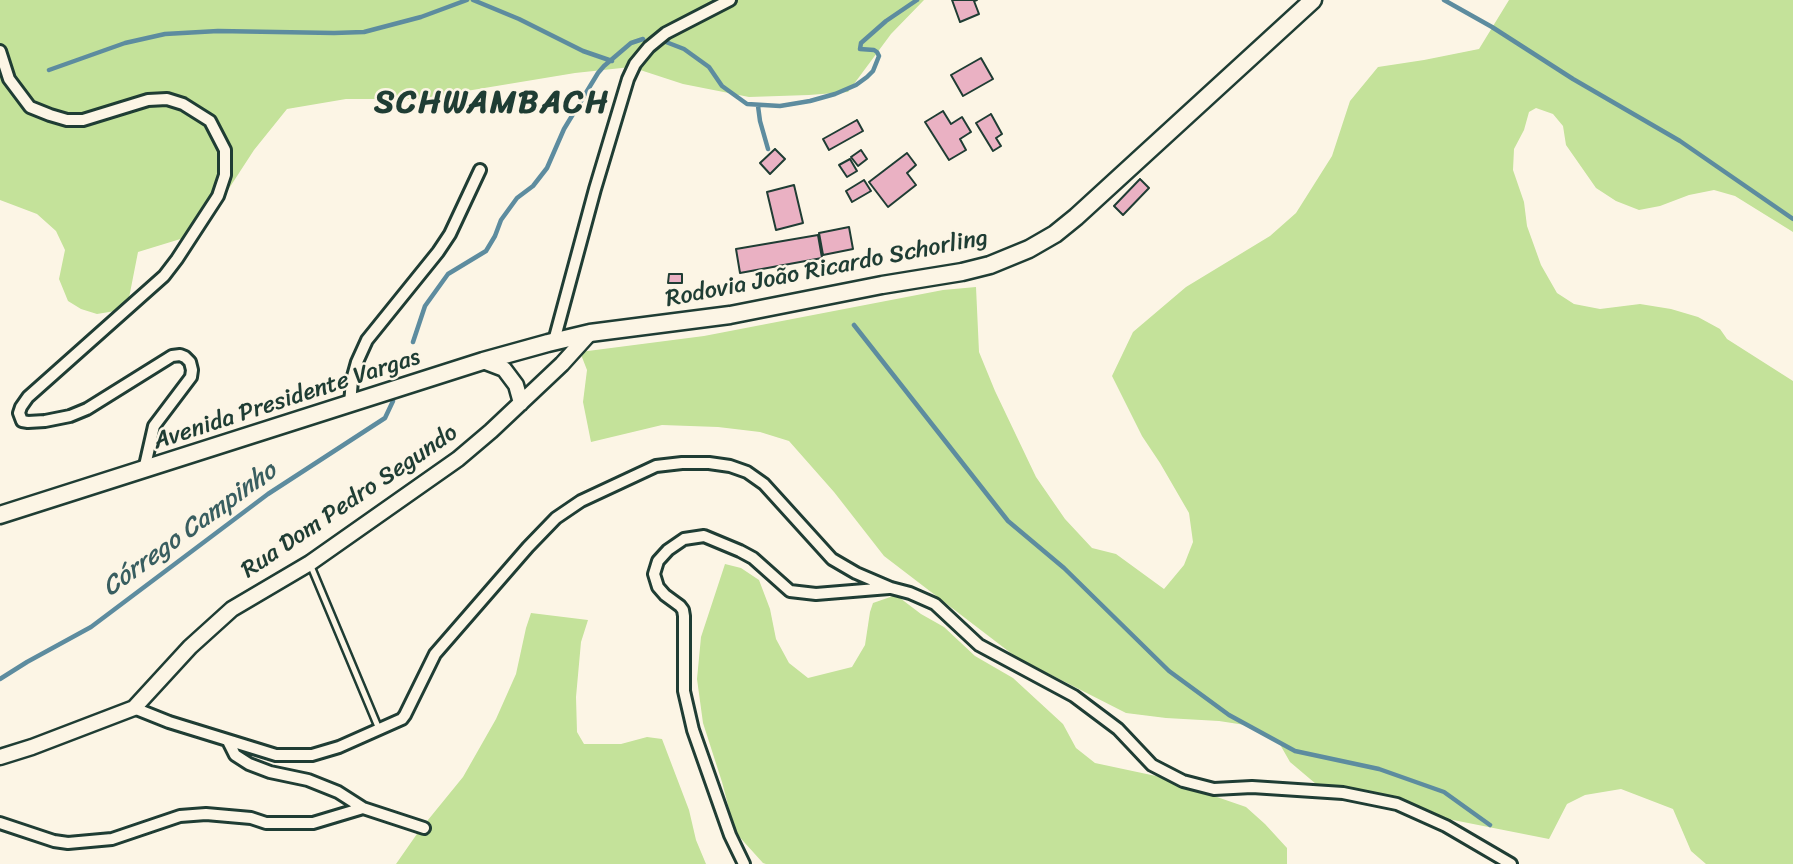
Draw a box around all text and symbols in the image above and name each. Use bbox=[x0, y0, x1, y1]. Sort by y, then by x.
district label: SCHWAMBACH bbox=[375, 85, 609, 123]
street label: Rodovia João Ricardo Schorling bbox=[663, 224, 991, 314]
street label: Avenida Presidente Vargas bbox=[150, 343, 424, 457]
street label: Rua Dom Pedro Segundo bbox=[236, 419, 464, 585]
water label: Córrego Campinho bbox=[97, 456, 283, 604]

